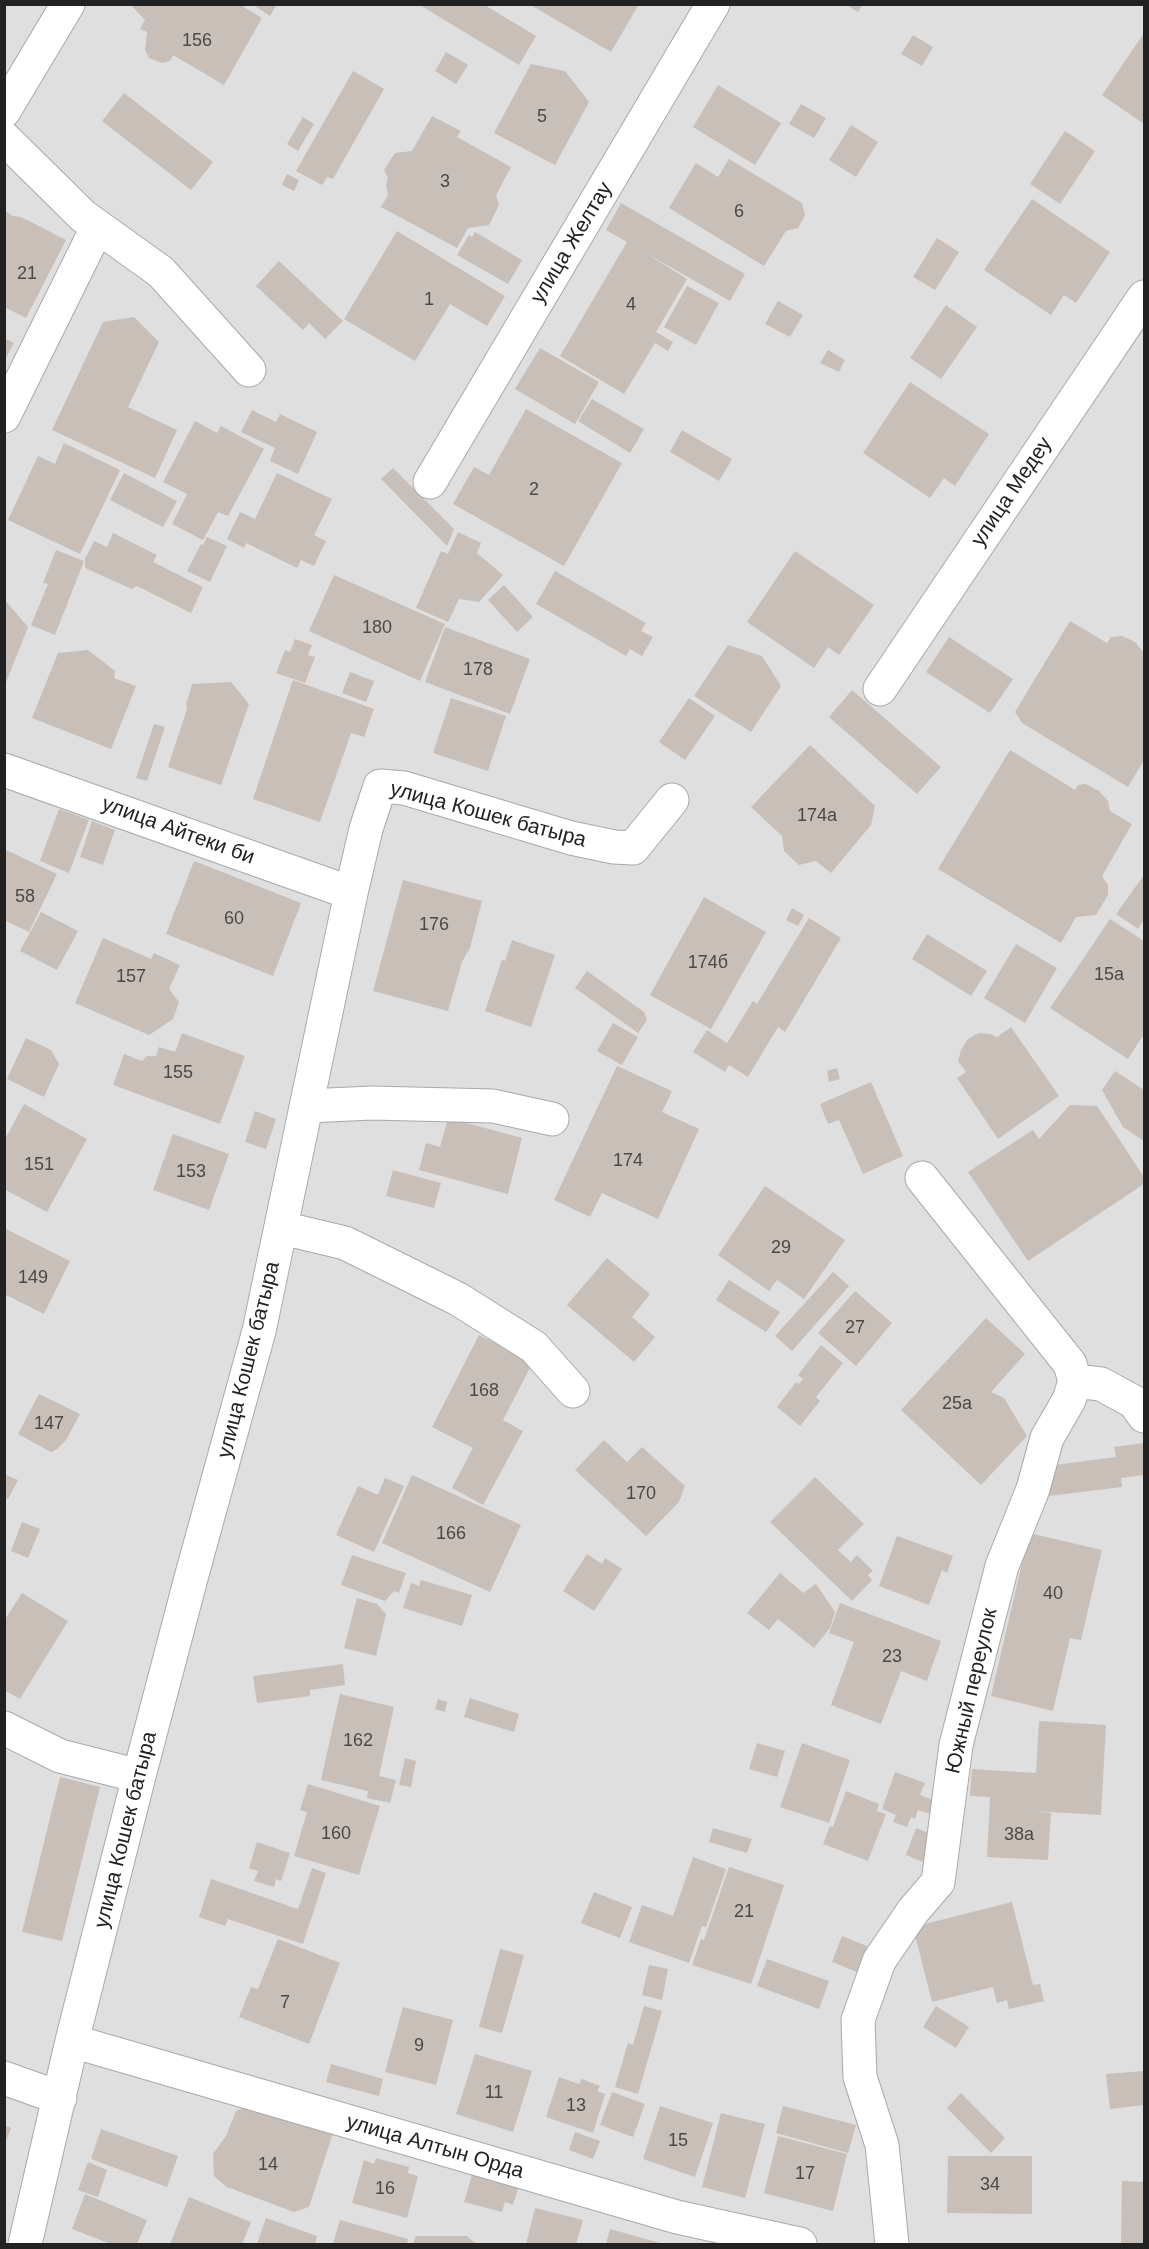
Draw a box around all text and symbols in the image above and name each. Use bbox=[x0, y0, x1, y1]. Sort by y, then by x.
house number: 156 bbox=[182, 30, 212, 52]
house number: 5 bbox=[537, 106, 547, 128]
house number: 3 bbox=[440, 171, 450, 193]
street label: улица Желтау bbox=[526, 178, 618, 308]
house number: 6 bbox=[734, 201, 744, 223]
house number: 21 bbox=[17, 263, 37, 285]
house number: 1 bbox=[424, 289, 434, 311]
house number: 4 bbox=[626, 294, 636, 316]
street label: улица Медеу bbox=[966, 432, 1058, 552]
house number: 2 bbox=[529, 479, 539, 501]
house number: 180 bbox=[362, 617, 392, 639]
house number: 178 bbox=[463, 659, 493, 681]
street label: улица Кошек батыра bbox=[387, 777, 589, 853]
street label: улица Айтеки би bbox=[98, 792, 258, 870]
house number: 174а bbox=[797, 805, 837, 827]
house number: 58 bbox=[15, 886, 35, 908]
house number: 60 bbox=[224, 908, 244, 930]
house number: 176 bbox=[419, 914, 449, 936]
house number: 174б bbox=[688, 952, 728, 974]
house number: 15а bbox=[1094, 964, 1124, 986]
house number: 157 bbox=[116, 966, 146, 988]
house number: 155 bbox=[163, 1062, 193, 1084]
house number: 174 bbox=[613, 1150, 643, 1172]
house number: 151 bbox=[24, 1154, 54, 1176]
house number: 153 bbox=[176, 1161, 206, 1183]
house number: 29 bbox=[771, 1237, 791, 1259]
street label: улица Кошек батыра bbox=[212, 1259, 286, 1461]
house number: 149 bbox=[18, 1267, 48, 1289]
house number: 27 bbox=[845, 1317, 865, 1339]
house number: 168 bbox=[469, 1380, 499, 1402]
house number: 25а bbox=[942, 1393, 972, 1415]
house number: 147 bbox=[34, 1413, 64, 1435]
house number: 170 bbox=[626, 1483, 656, 1505]
house number: 166 bbox=[436, 1523, 466, 1545]
house number: 40 bbox=[1043, 1583, 1063, 1605]
street label: Южный переулок bbox=[941, 1606, 1003, 1776]
house number: 23 bbox=[882, 1646, 902, 1668]
street label: улица Кошек батыра bbox=[89, 1729, 163, 1931]
house number: 162 bbox=[343, 1730, 373, 1752]
house number: 160 bbox=[321, 1823, 351, 1845]
house number: 38а bbox=[1004, 1824, 1034, 1846]
house number: 21 bbox=[734, 1901, 754, 1923]
house number: 7 bbox=[280, 1992, 290, 2014]
house number: 9 bbox=[414, 2035, 424, 2057]
house number: 11 bbox=[485, 2082, 503, 2104]
house number: 13 bbox=[566, 2095, 586, 2117]
street label: улица Алтын Орда bbox=[343, 2110, 527, 2184]
house number: 15 bbox=[668, 2130, 688, 2152]
house number: 14 bbox=[258, 2154, 278, 2176]
house number: 17 bbox=[795, 2163, 815, 2185]
house number: 34 bbox=[980, 2174, 1000, 2196]
house number: 16 bbox=[375, 2178, 395, 2200]

